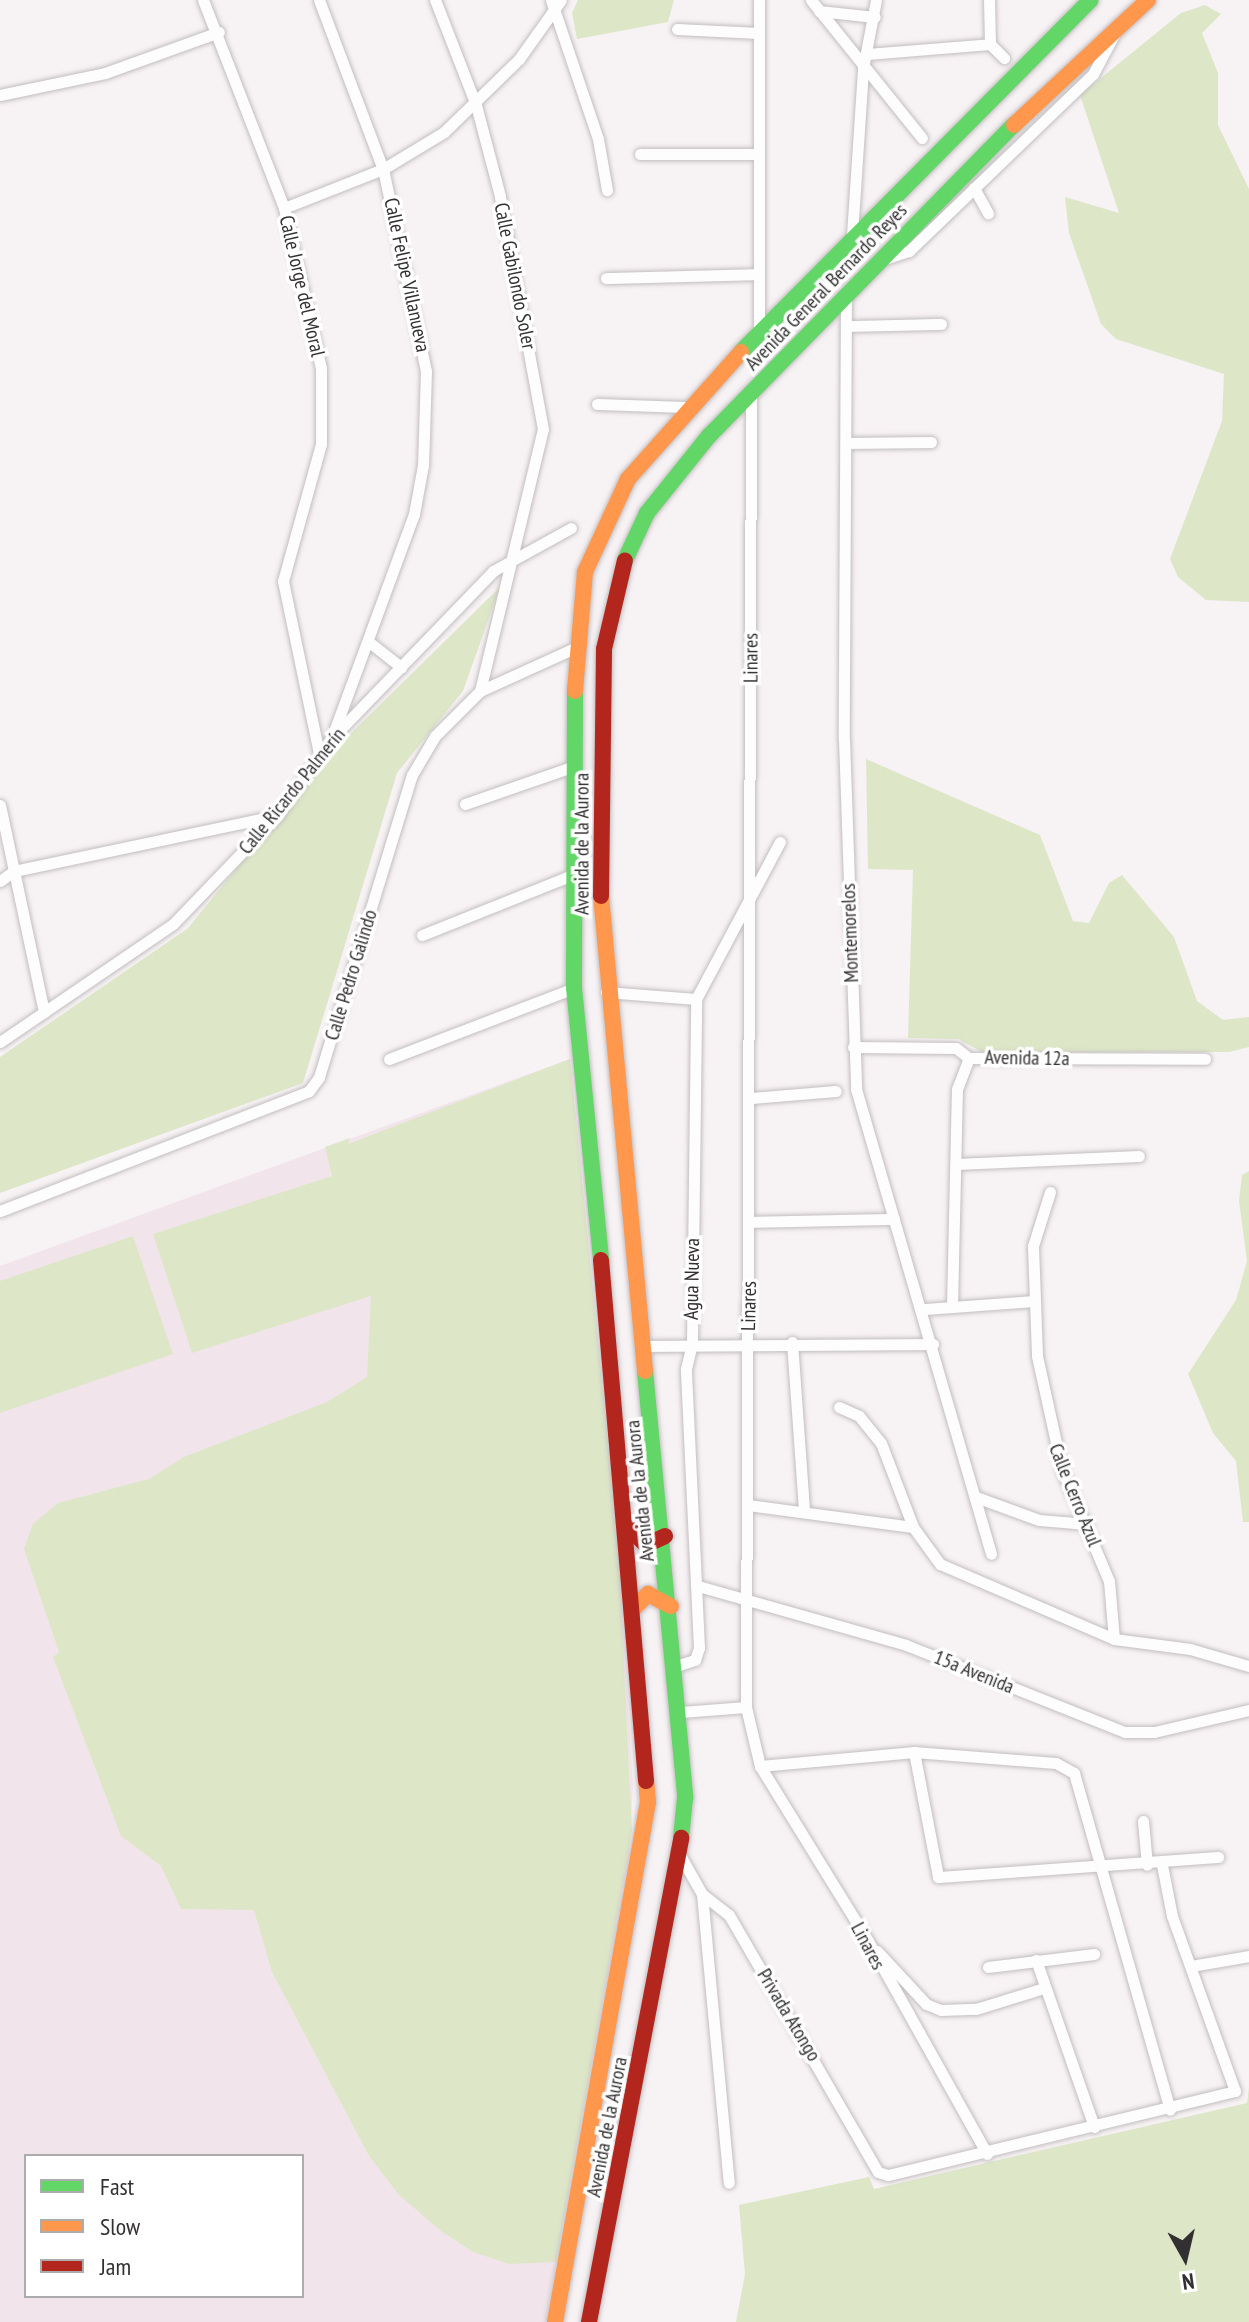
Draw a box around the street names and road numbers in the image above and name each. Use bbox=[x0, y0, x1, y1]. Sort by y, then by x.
street label: Calle Felipe Villanueva bbox=[379, 195, 435, 355]
street label: Avenida General Bernardo Reyes bbox=[740, 199, 912, 375]
street label: Calle Gabilondo Soler bbox=[489, 201, 541, 351]
street label: Calle Jorge del Moral bbox=[274, 213, 330, 359]
street label: Linares bbox=[739, 633, 763, 683]
street label: Calle Ricardo Palmerín bbox=[234, 723, 350, 859]
street label: Avenida de la Aurora bbox=[570, 773, 594, 915]
street label: Montemorelos bbox=[836, 883, 864, 983]
street label: Calle Pedro Galindo bbox=[320, 907, 382, 1043]
street label: Avenida 12a bbox=[984, 1045, 1070, 1071]
street label: Agua Nueva bbox=[679, 1238, 705, 1320]
street label: Linares bbox=[737, 1281, 761, 1331]
street label: Avenida de la Aurora bbox=[621, 1419, 659, 1563]
street label: Calle Cerro Azul bbox=[1043, 1440, 1107, 1550]
street label: 15a Avenida bbox=[930, 1645, 1018, 1699]
street label: Linares bbox=[846, 1918, 890, 1974]
street label: Privada Atongo bbox=[752, 1964, 826, 2066]
street label: Avenida de la Aurora bbox=[582, 2055, 632, 2199]

